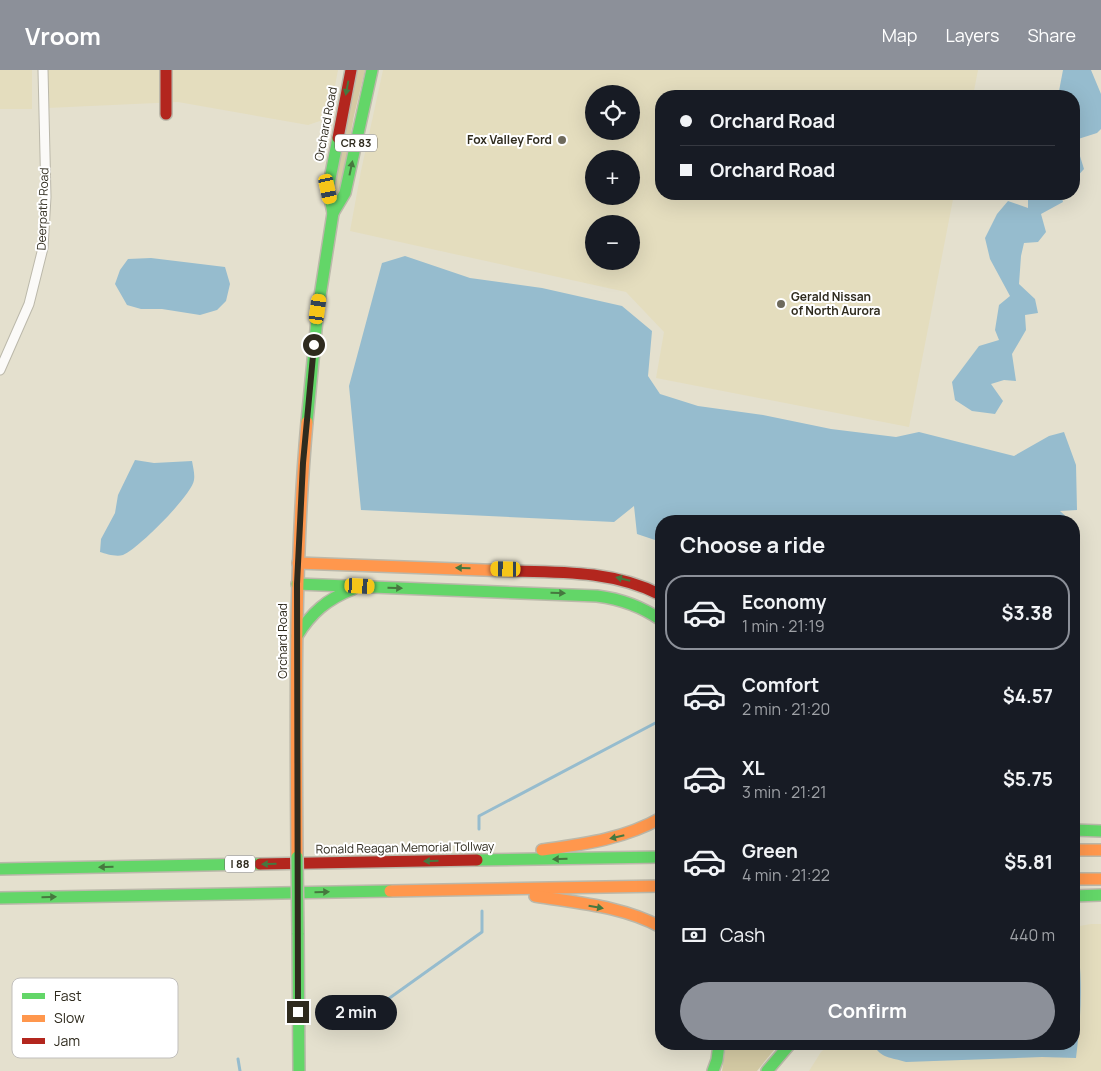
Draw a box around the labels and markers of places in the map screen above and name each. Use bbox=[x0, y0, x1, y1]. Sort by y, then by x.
place label: Fox Valley Ford bbox=[467, 131, 552, 148]
marker: Fox Valley Ford bbox=[556, 134, 568, 146]
place label: Gerald Nissan of North Aurora bbox=[791, 288, 881, 319]
marker: Gerald Nissan of North Aurora bbox=[775, 298, 787, 310]

